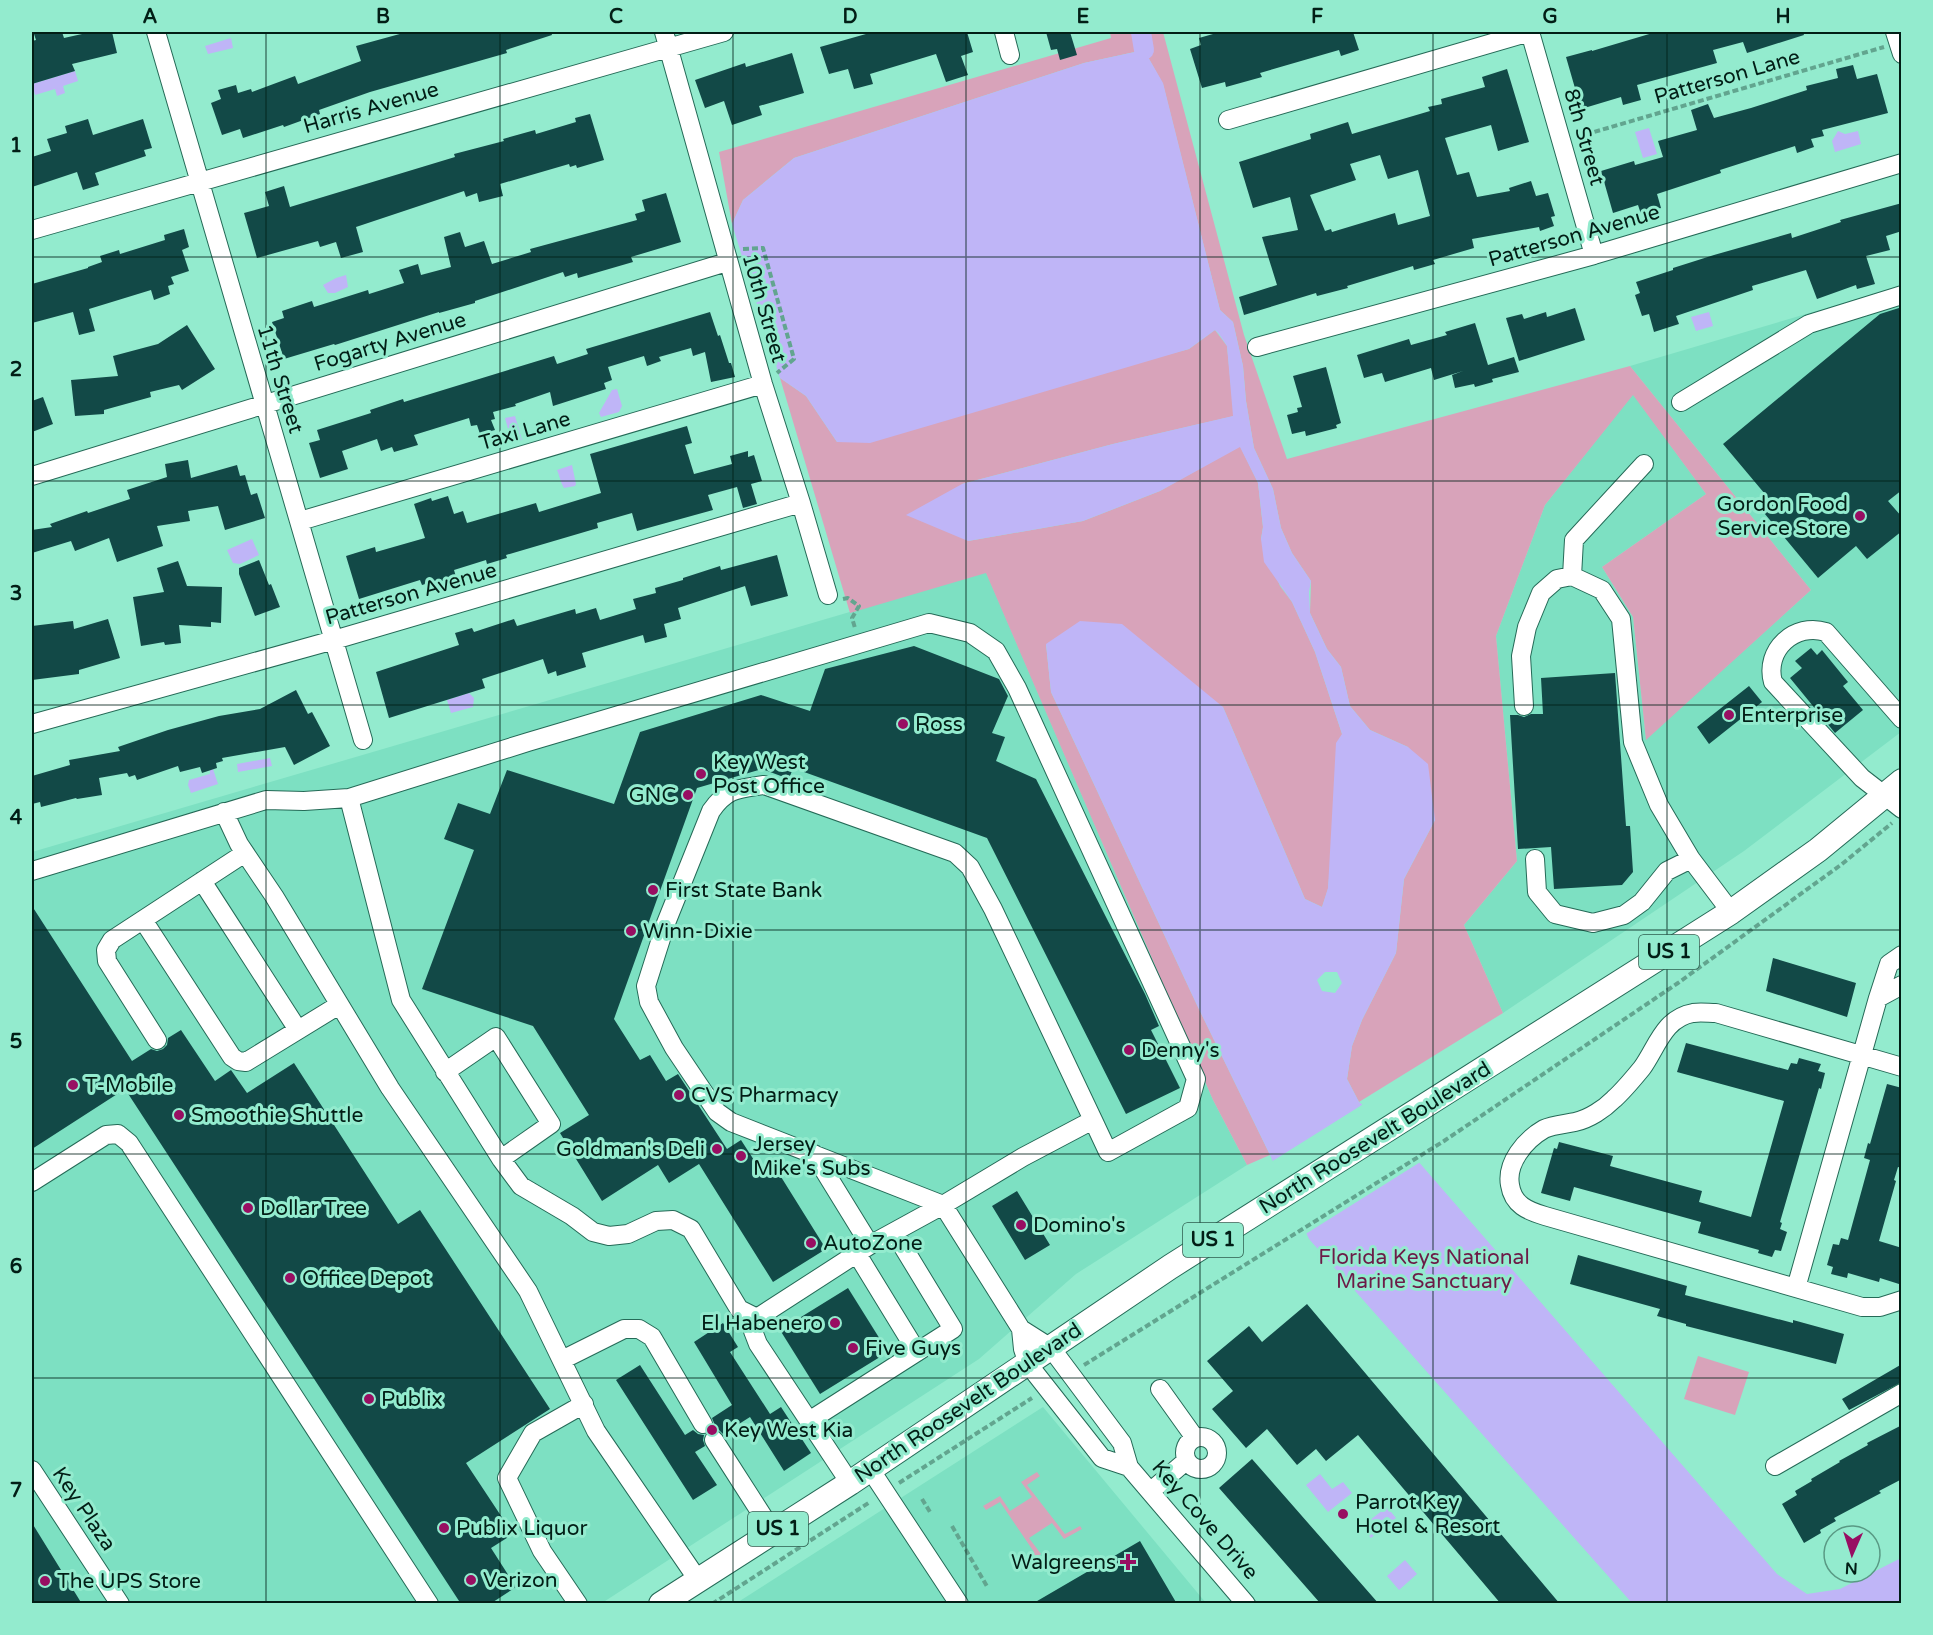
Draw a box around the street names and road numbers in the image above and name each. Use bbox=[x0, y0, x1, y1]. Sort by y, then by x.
street label: Patterson Lane bbox=[1651, 44, 1803, 110]
street label: Harris Avenue bbox=[300, 77, 442, 139]
street label: 8th Street bbox=[1558, 86, 1610, 188]
street label: Patterson Avenue bbox=[1485, 200, 1663, 272]
street label: 10th Street bbox=[736, 250, 792, 366]
street label: Fogarty Avenue bbox=[311, 307, 469, 377]
street label: 11th Street bbox=[252, 321, 308, 437]
street label: Taxi Lane bbox=[477, 406, 574, 456]
street label: Patterson Avenue bbox=[322, 558, 500, 630]
road number: US 1 bbox=[1639, 935, 1699, 969]
street label: North Roosevelt Boulevard bbox=[1255, 1056, 1495, 1220]
road number: US 1 bbox=[1183, 1223, 1243, 1257]
street label: North Roosevelt Boulevard bbox=[850, 1318, 1086, 1488]
street label: Key Cove Drive bbox=[1147, 1455, 1264, 1585]
street label: Key Plaza bbox=[47, 1462, 121, 1556]
road number: US 1 bbox=[748, 1512, 808, 1546]

